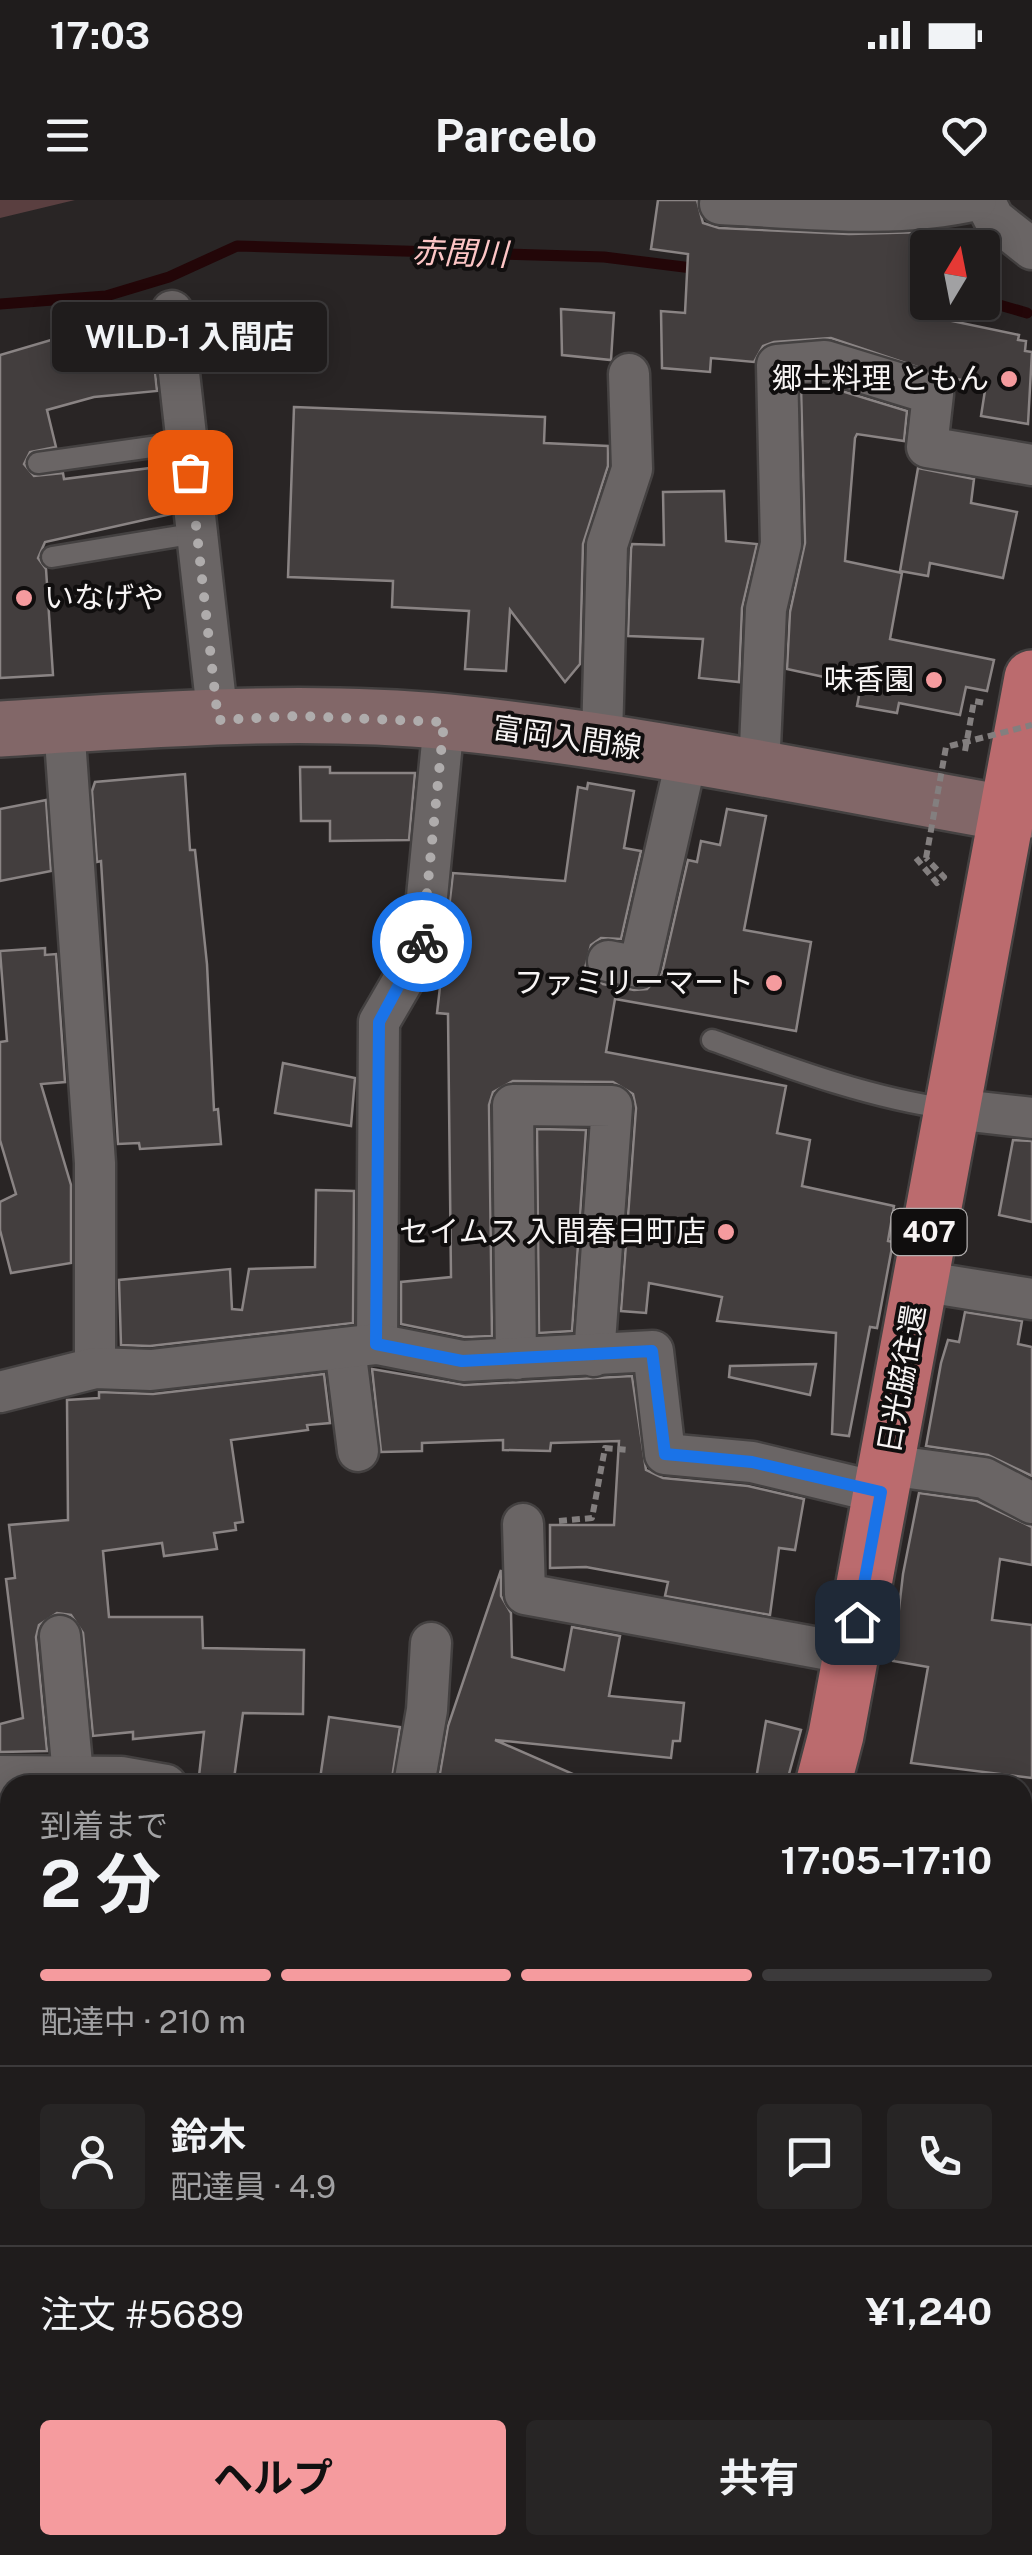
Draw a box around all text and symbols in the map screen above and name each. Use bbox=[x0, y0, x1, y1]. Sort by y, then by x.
text: 17:03 bbox=[50, 13, 150, 58]
icon: menu bbox=[40, 108, 95, 163]
icon: heart bbox=[937, 108, 992, 163]
text: Parcelo bbox=[435, 109, 597, 162]
north arrow bbox=[910, 230, 1000, 320]
map controls bbox=[910, 230, 1000, 320]
water label: 赤間川 bbox=[411, 232, 512, 273]
callout: WILD-1 入間店 bbox=[52, 302, 328, 372]
text: WILD-1 入間店 bbox=[85, 318, 294, 355]
place label: 郷土料理 ともん bbox=[772, 360, 989, 396]
marker: 郷土料理 ともん bbox=[998, 368, 1020, 390]
pin bbox=[148, 430, 233, 515]
icon: bag bbox=[163, 445, 218, 500]
place label: いなげや bbox=[44, 579, 164, 615]
marker: いなげや bbox=[13, 587, 35, 609]
place label: 味香園 bbox=[824, 661, 914, 697]
marker: 味香園 bbox=[923, 669, 945, 691]
street label: 富岡入間線 bbox=[490, 709, 644, 765]
courier bbox=[372, 892, 472, 992]
icon: bike bbox=[395, 915, 450, 970]
place label: ファミリーマート bbox=[514, 964, 754, 1000]
marker: ファミリーマート bbox=[763, 972, 785, 994]
road number: 407 bbox=[892, 1209, 966, 1255]
place label: セイムス 入間春日町店 bbox=[399, 1213, 706, 1249]
marker: セイムス 入間春日町店 bbox=[715, 1221, 737, 1243]
street label: 日光脇往還 bbox=[870, 1302, 932, 1456]
pin bbox=[815, 1580, 900, 1665]
icon: home bbox=[830, 1595, 885, 1650]
text: 到着まで bbox=[40, 1807, 168, 1844]
text: 17:05–17:10 bbox=[781, 1838, 992, 1883]
text: 2 分 bbox=[40, 1845, 161, 1922]
text: 配達中 · 210 m bbox=[40, 2003, 246, 2040]
button: person bbox=[40, 2104, 145, 2209]
button: chat bbox=[757, 2104, 862, 2209]
button: phone bbox=[887, 2104, 992, 2209]
text: 鈴木 bbox=[170, 2114, 246, 2159]
text: 配達員 · 4.9 bbox=[170, 2168, 336, 2205]
text: ¥1,240 bbox=[866, 2289, 992, 2334]
text: 注文 #5689 bbox=[40, 2292, 244, 2337]
button: ヘルプ bbox=[40, 2420, 506, 2535]
button: 共有 bbox=[526, 2420, 992, 2535]

